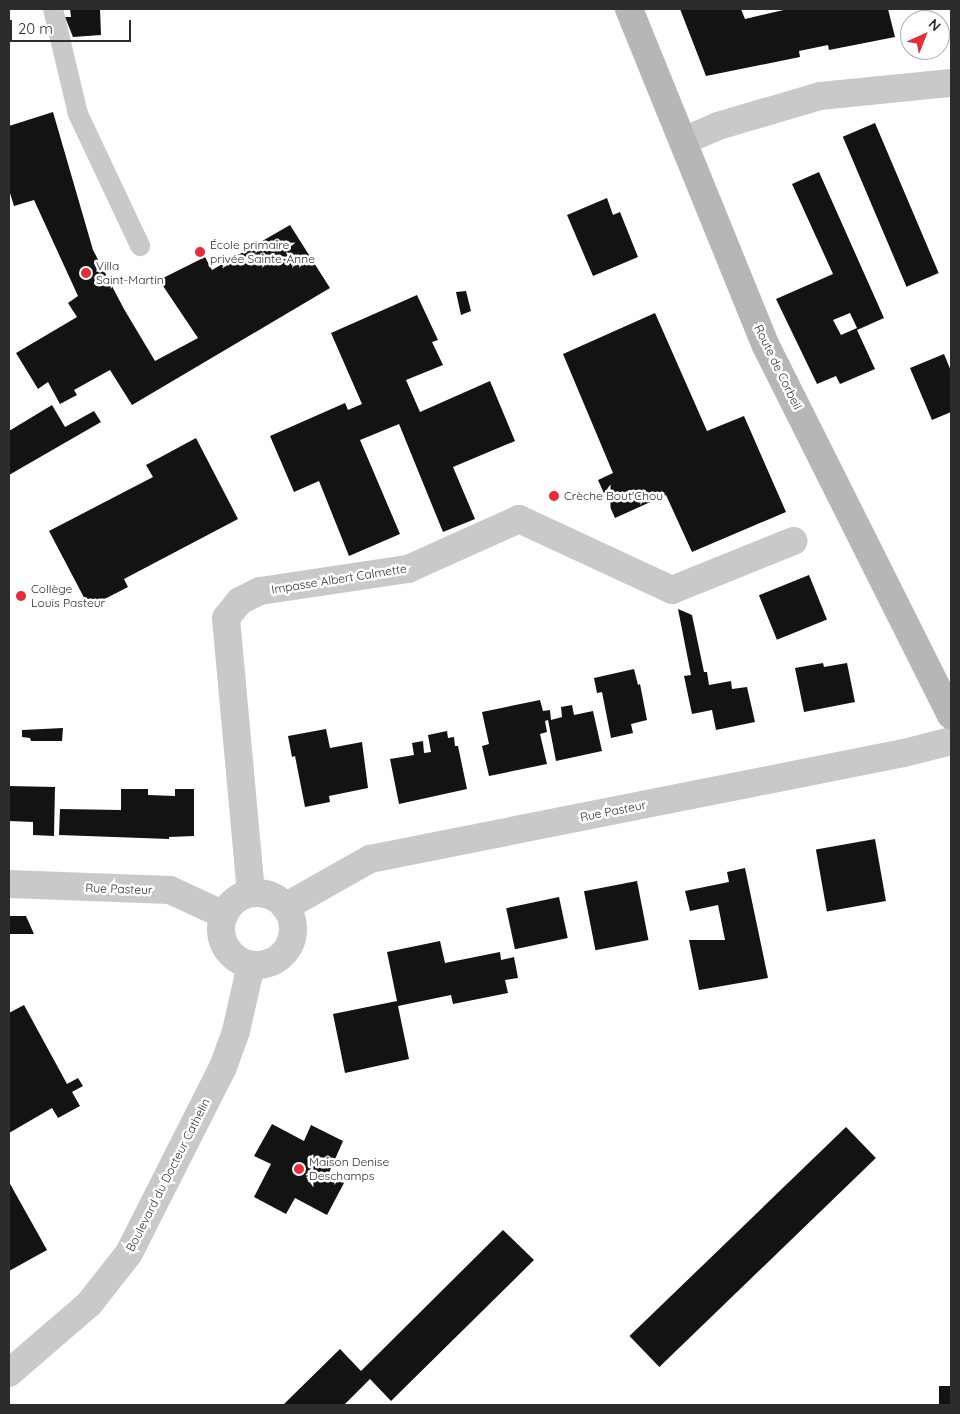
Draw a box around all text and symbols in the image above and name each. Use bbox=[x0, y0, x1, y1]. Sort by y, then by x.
scale bar bbox=[12, 10, 134, 42]
north arrow bbox=[900, 10, 950, 60]
text: N bbox=[925, 15, 945, 35]
text: 20 m bbox=[18, 19, 53, 38]
place label: École primaire privée Sainte-Anne bbox=[210, 238, 315, 266]
marker: École primaire privée Sainte-Anne bbox=[194, 246, 206, 258]
place label: Villa Saint-Martin bbox=[96, 259, 164, 287]
marker: Villa Saint-Martin bbox=[80, 267, 92, 279]
street label: Route de Corbeil bbox=[751, 322, 805, 412]
place label: Crèche Bout'Chou bbox=[564, 489, 663, 503]
marker: Crèche Bout'Chou bbox=[548, 490, 560, 502]
street label: Impasse Albert Calmette bbox=[270, 561, 408, 597]
place label: Collège Louis Pasteur bbox=[31, 582, 105, 610]
marker: Collège Louis Pasteur bbox=[15, 590, 27, 602]
street label: Rue Pasteur bbox=[579, 798, 647, 824]
street label: Rue Pasteur bbox=[85, 881, 153, 897]
street label: Boulevard du Docteur Cathelin bbox=[123, 1096, 213, 1254]
place label: Maison Denise Deschamps bbox=[309, 1155, 389, 1183]
marker: Maison Denise Deschamps bbox=[293, 1163, 305, 1175]

